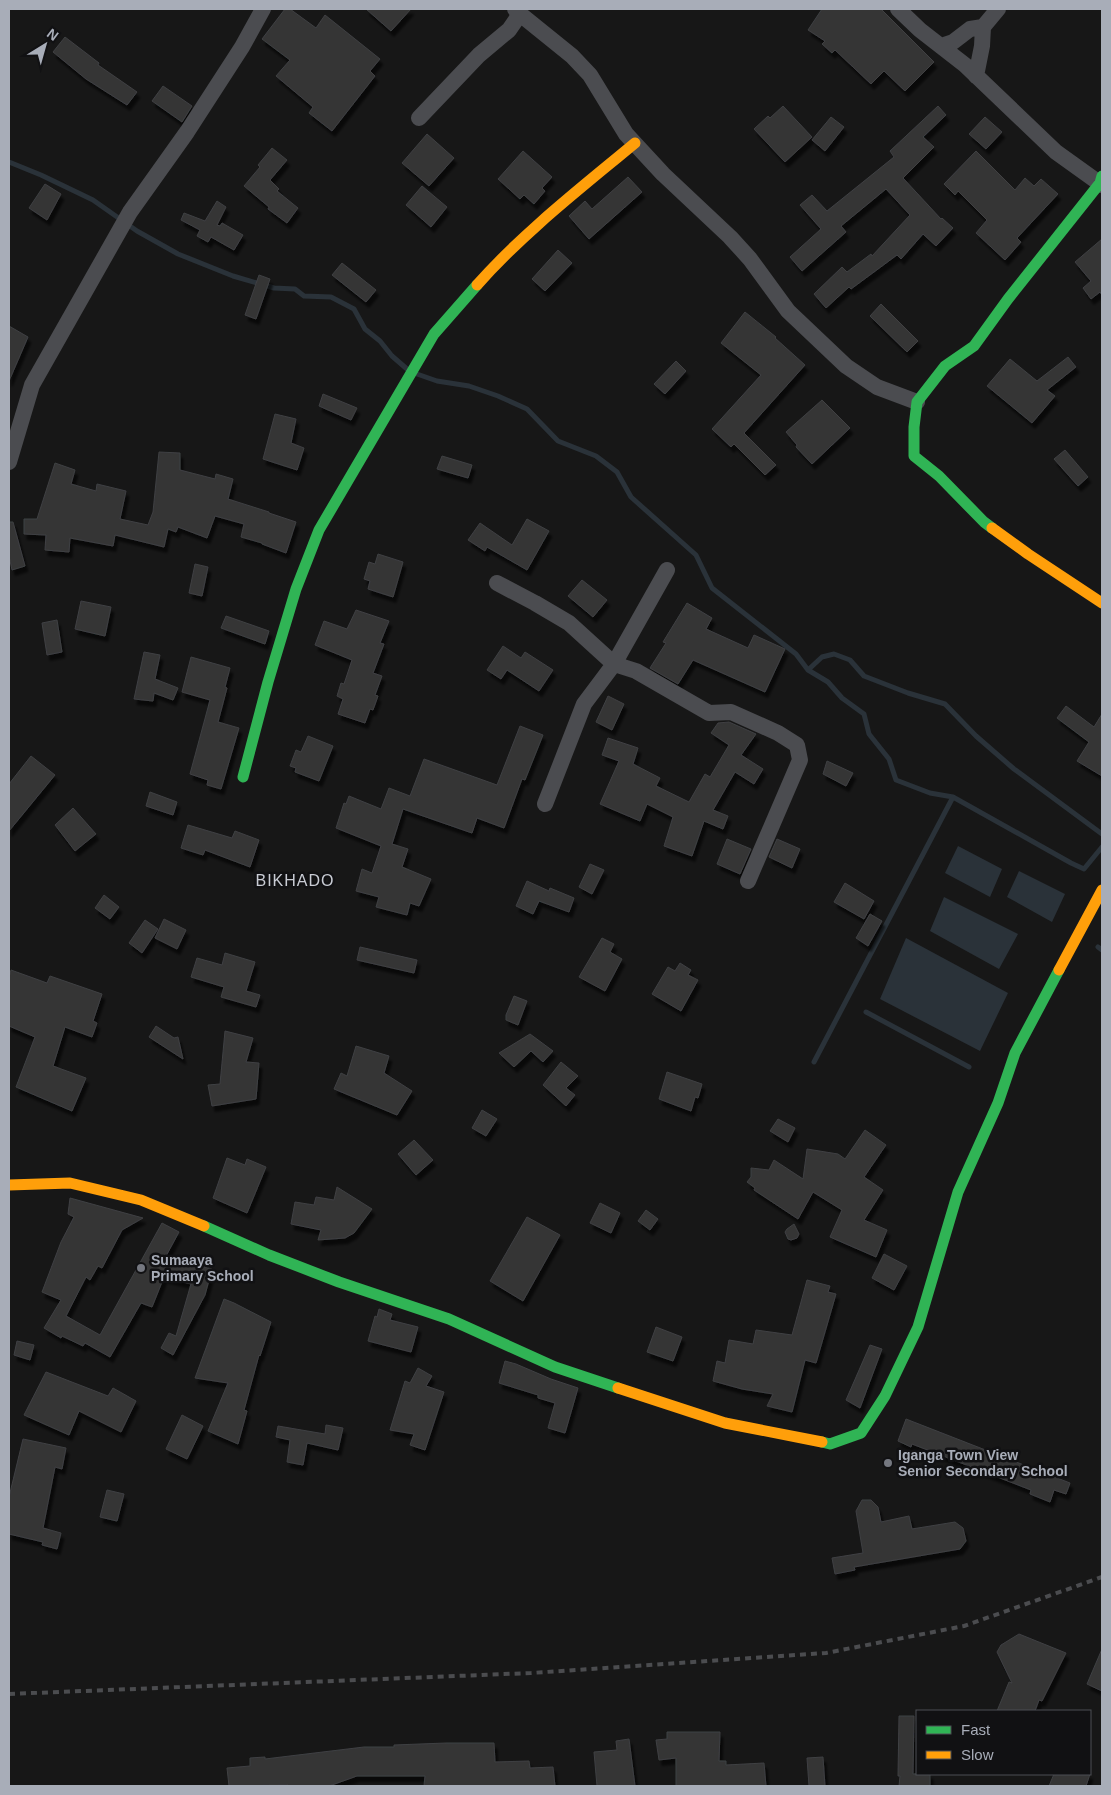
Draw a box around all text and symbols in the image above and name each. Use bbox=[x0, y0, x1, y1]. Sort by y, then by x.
north arrow bbox=[20, 20, 70, 70]
text: N bbox=[44, 25, 62, 44]
district label: BIKHADO bbox=[255, 872, 335, 889]
place label: Sumaaya Primary School bbox=[151, 1252, 254, 1284]
marker: Sumaaya Primary School bbox=[135, 1262, 147, 1274]
place label: Iganga Town View Senior Secondary School bbox=[898, 1447, 1068, 1479]
marker: Iganga Town View Senior Secondary School bbox=[882, 1457, 894, 1469]
legend bbox=[916, 1710, 1091, 1775]
text: Fast bbox=[961, 1721, 991, 1738]
text: Slow bbox=[961, 1746, 994, 1763]

